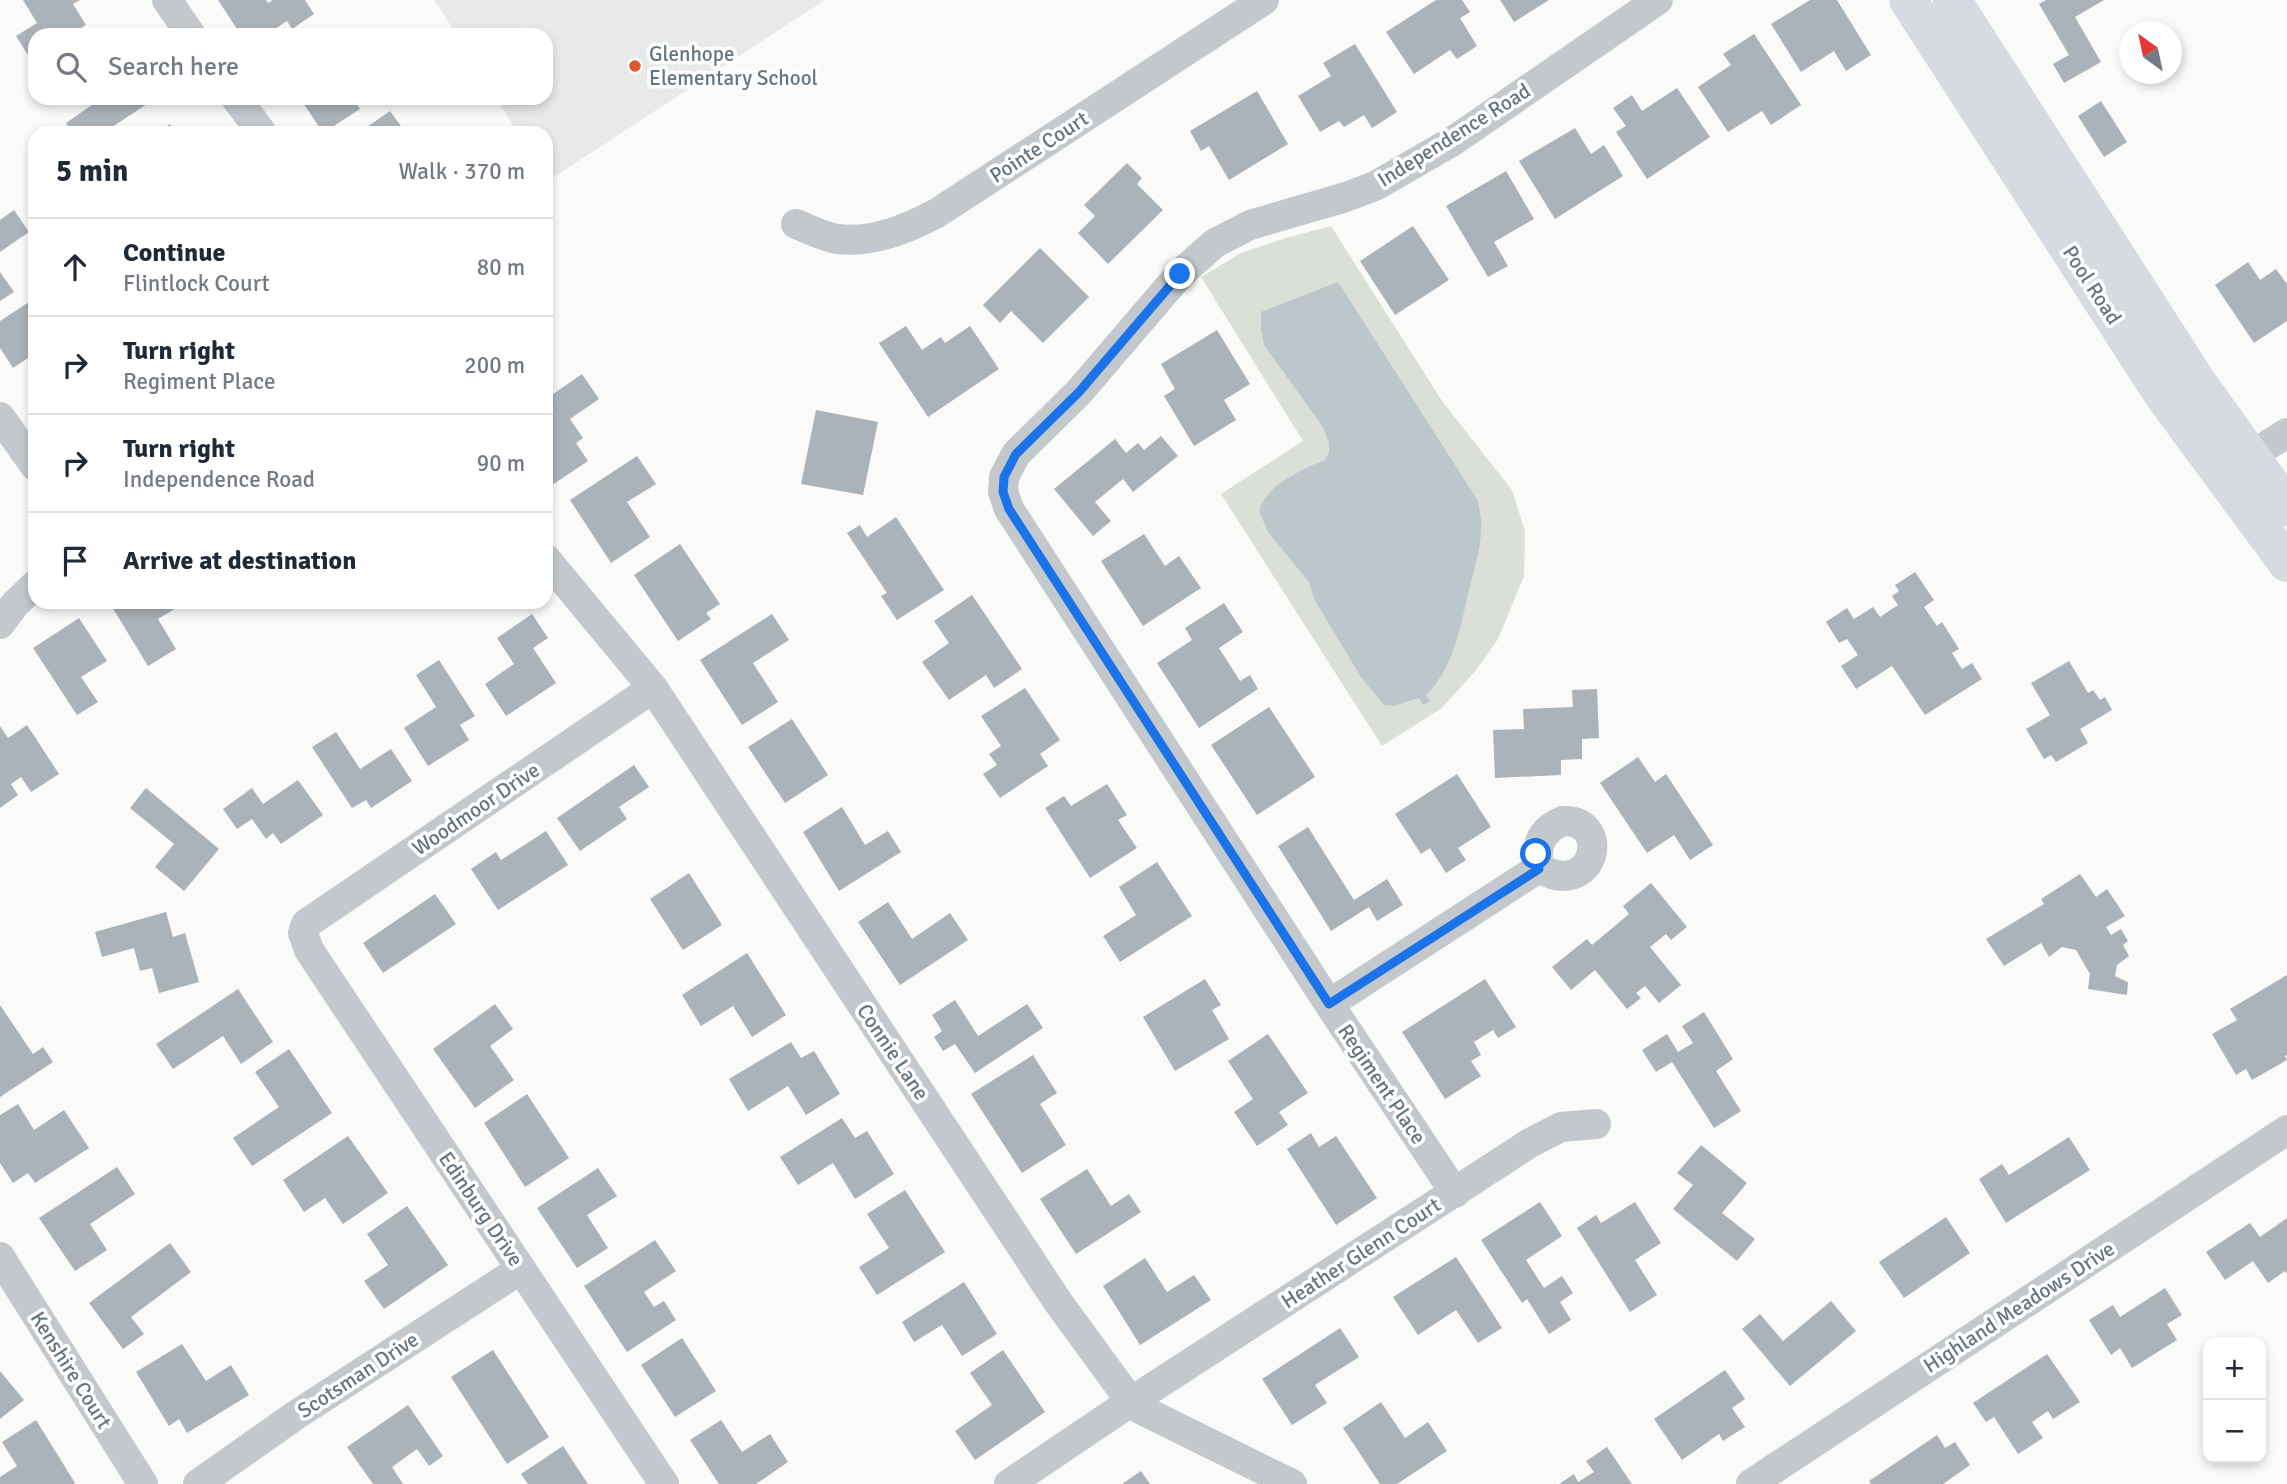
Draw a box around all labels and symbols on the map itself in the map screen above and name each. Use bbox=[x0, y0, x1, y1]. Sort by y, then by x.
north arrow bbox=[2119, 21, 2182, 84]
place label: Glenhope Elementary School bbox=[649, 41, 818, 91]
marker: Glenhope Elementary School bbox=[627, 58, 643, 74]
street label: Independence Road bbox=[1373, 78, 1535, 192]
street label: Pointe Court bbox=[985, 106, 1093, 188]
street label: Pool Road bbox=[2057, 241, 2127, 329]
route end bbox=[1164, 258, 1195, 289]
street label: Woodmoor Drive bbox=[407, 757, 545, 861]
route start bbox=[1520, 838, 1551, 869]
street label: Connie Lane bbox=[851, 999, 935, 1105]
street label: Regiment Place bbox=[1332, 1019, 1432, 1149]
street label: Edinburg Drive bbox=[433, 1147, 529, 1271]
street label: Heather Glenn Court bbox=[1276, 1192, 1446, 1314]
street label: Highland Meadows Drive bbox=[1919, 1236, 2119, 1378]
street label: Kenshire Court bbox=[25, 1307, 117, 1433]
street label: Scotsman Drive bbox=[293, 1326, 423, 1424]

